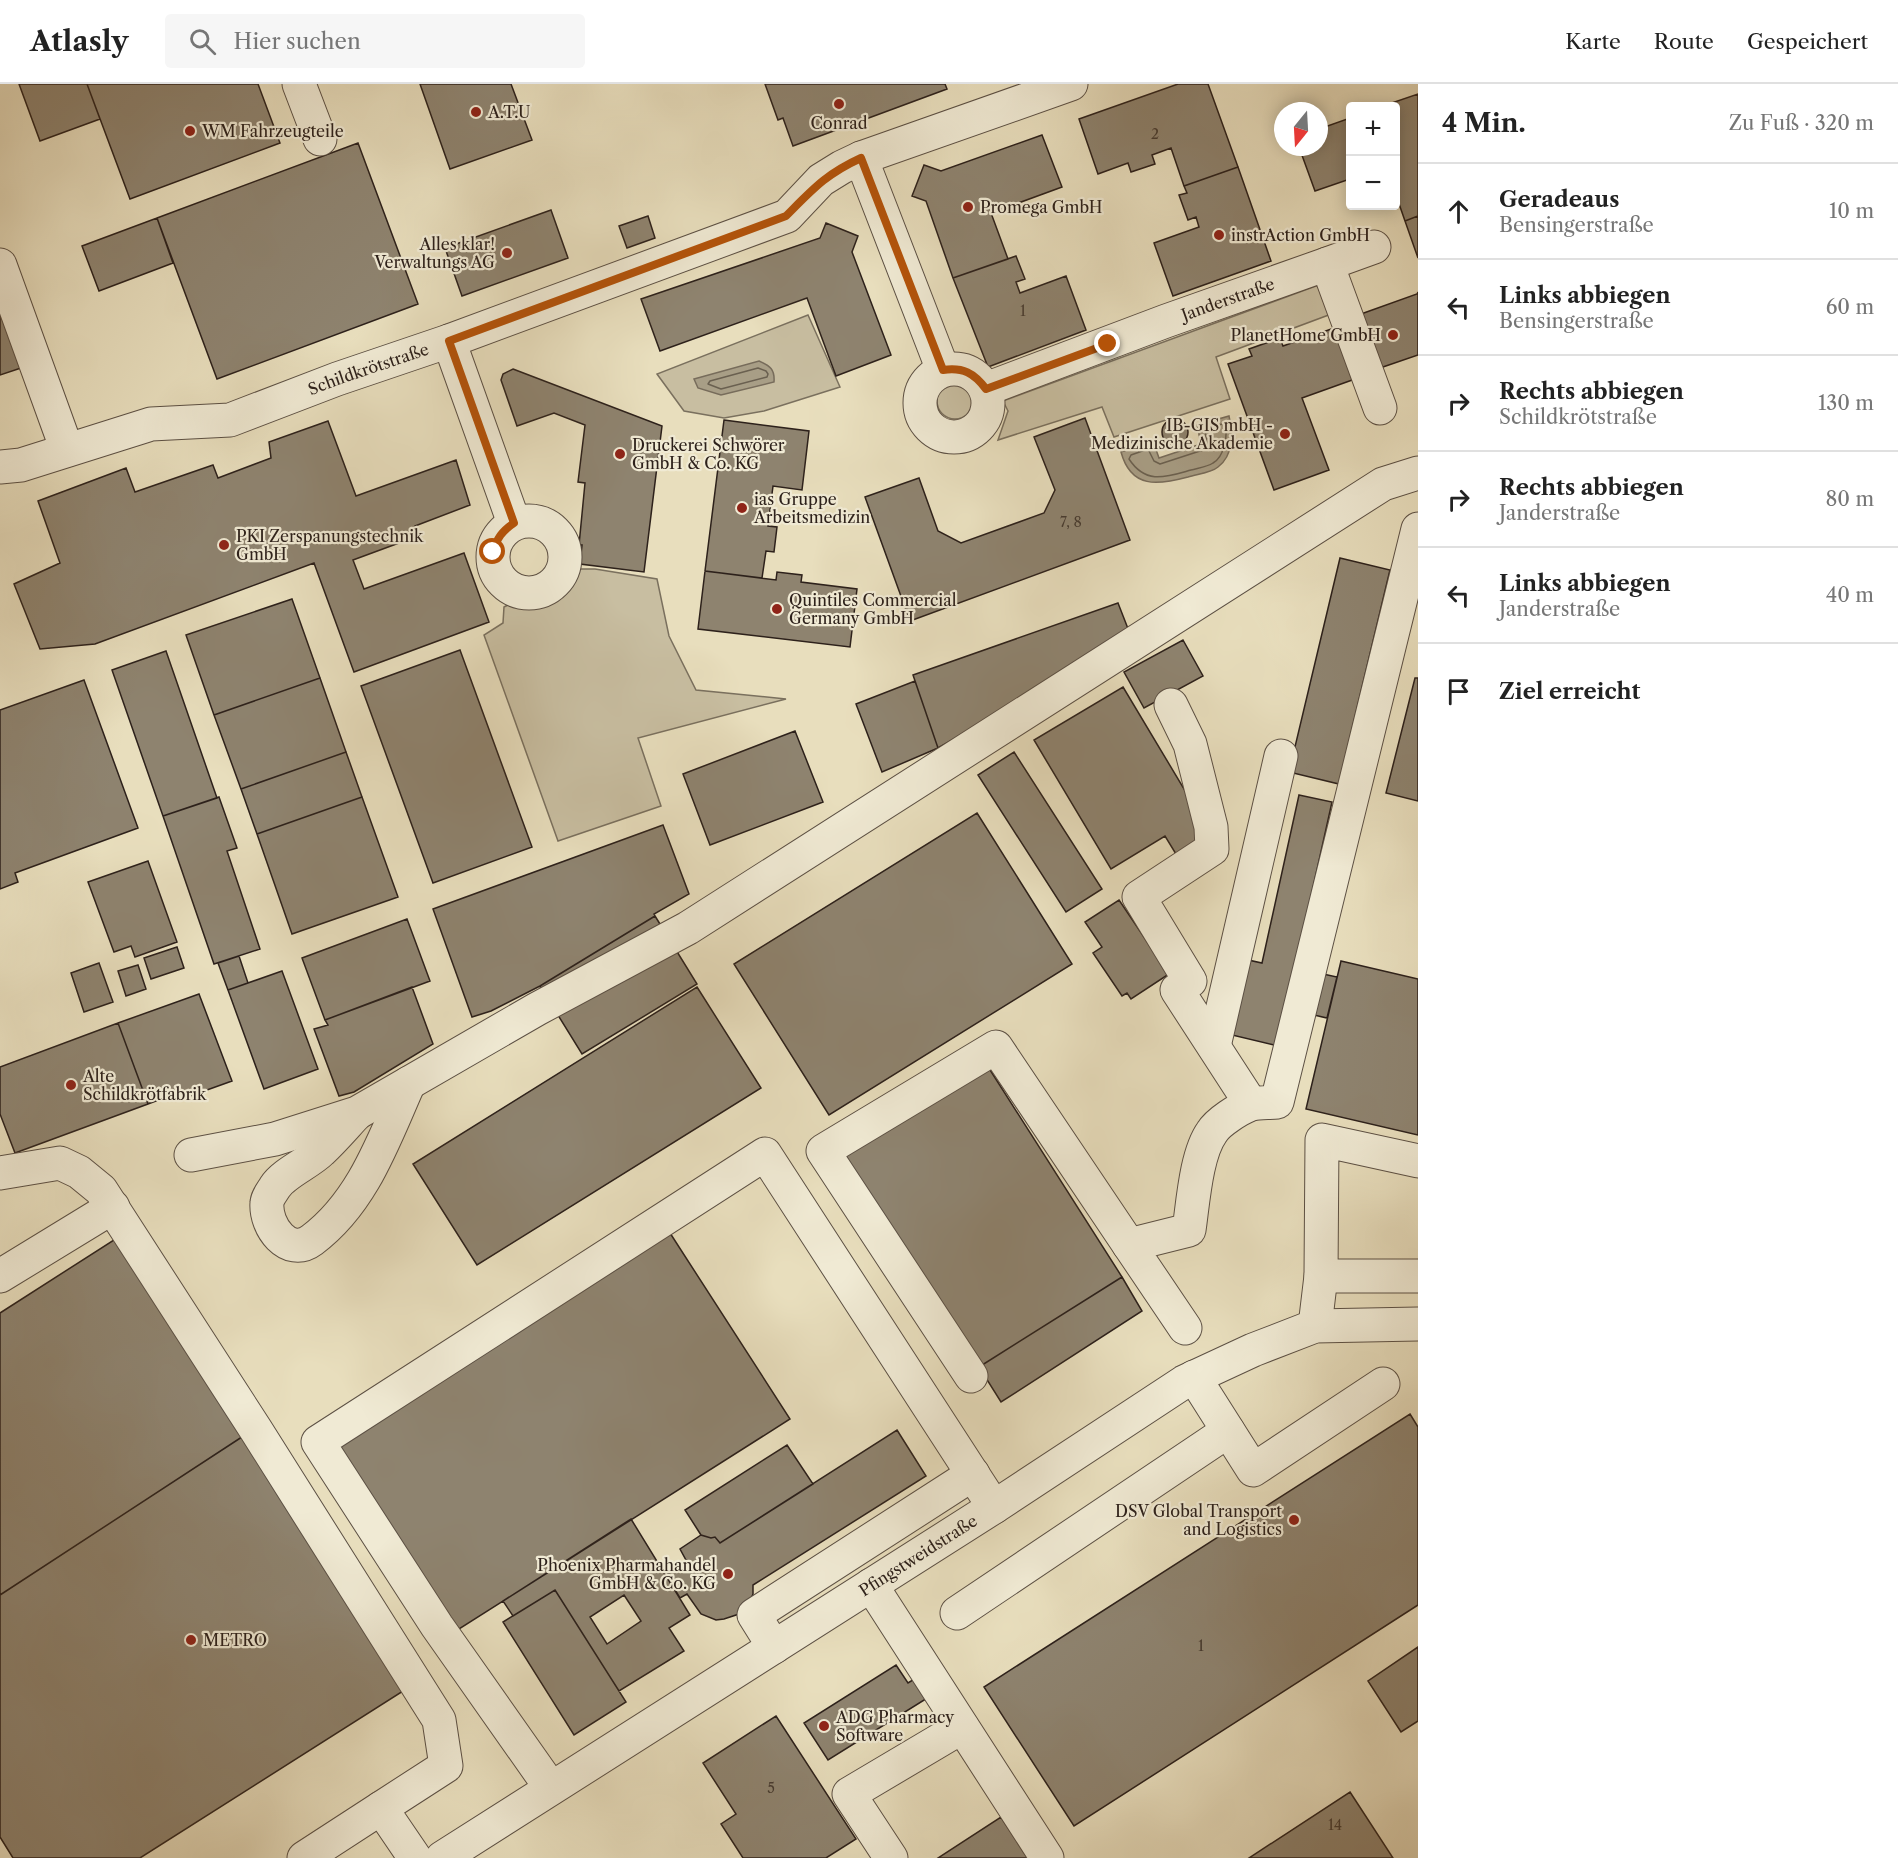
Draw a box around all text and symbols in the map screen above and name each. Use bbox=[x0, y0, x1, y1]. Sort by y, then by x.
search box bbox=[165, 14, 585, 68]
text: Atlasly bbox=[30, 24, 129, 58]
icon: search bbox=[186, 25, 219, 58]
text: Hier suchen bbox=[234, 28, 361, 55]
text: Karte bbox=[1565, 29, 1621, 54]
text: Route bbox=[1654, 29, 1714, 54]
text: Gespeichert bbox=[1747, 29, 1868, 54]
marker: Conrad bbox=[832, 97, 846, 111]
place label: A.T.U bbox=[487, 102, 530, 122]
north arrow bbox=[1274, 102, 1328, 156]
map controls bbox=[1346, 102, 1400, 210]
button: + bbox=[1346, 102, 1400, 156]
marker: A.T.U bbox=[469, 105, 483, 119]
text: 4 Min. bbox=[1442, 107, 1526, 139]
text: Zu Fuß · 320 m bbox=[1729, 111, 1874, 135]
place label: Conrad bbox=[810, 113, 868, 133]
place label: WM Fahrzeugteile bbox=[201, 121, 344, 141]
marker: WM Fahrzeugteile bbox=[183, 124, 197, 138]
house number: 2 bbox=[1151, 125, 1159, 143]
button: − bbox=[1346, 156, 1400, 210]
text: Geradeaus bbox=[1499, 186, 1619, 213]
icon: ahead bbox=[1442, 195, 1475, 228]
place label: Promega GmbH bbox=[980, 197, 1102, 217]
text: 10 m bbox=[1829, 199, 1874, 223]
marker: Promega GmbH bbox=[961, 200, 975, 214]
text: Bensingerstraße bbox=[1499, 213, 1654, 237]
place label: instrAction GmbH bbox=[1231, 225, 1370, 245]
marker: instrAction GmbH bbox=[1212, 228, 1226, 242]
place label: Alles klar! Verwaltungs AG bbox=[373, 234, 495, 272]
marker: Alles klar! Verwaltungs AG bbox=[500, 246, 514, 260]
street label: Janderstraße bbox=[1176, 273, 1277, 326]
text: Links abbiegen bbox=[1499, 282, 1671, 309]
icon: left bbox=[1442, 291, 1475, 324]
text: 60 m bbox=[1826, 295, 1874, 319]
house number: 1 bbox=[1020, 302, 1026, 320]
text: Bensingerstraße bbox=[1499, 309, 1654, 333]
place label: PlanetHome GmbH bbox=[1231, 325, 1381, 345]
marker: PlanetHome GmbH bbox=[1386, 328, 1400, 342]
route end bbox=[1094, 330, 1120, 356]
street label: Schildkrötstraße bbox=[305, 339, 431, 399]
text: Rechts abbiegen bbox=[1499, 378, 1684, 405]
icon: right bbox=[1442, 387, 1475, 420]
text: 130 m bbox=[1818, 391, 1874, 415]
text: Schildkrötstraße bbox=[1499, 405, 1657, 429]
place label: IB-GIS mbH - Medizinische Akademie bbox=[1091, 415, 1273, 453]
marker: IB-GIS mbH - Medizinische Akademie bbox=[1278, 427, 1292, 441]
place label: Druckerei Schwörer GmbH & Co. KG bbox=[632, 435, 785, 473]
marker: Druckerei Schwörer GmbH & Co. KG bbox=[613, 447, 627, 461]
text: Rechts abbiegen bbox=[1499, 474, 1684, 501]
icon: right bbox=[1442, 483, 1475, 516]
text: 80 m bbox=[1826, 487, 1874, 511]
place label: ias Gruppe Arbeitsmedizin bbox=[753, 489, 870, 527]
marker: ias Gruppe Arbeitsmedizin bbox=[735, 501, 749, 515]
text: Janderstraße bbox=[1499, 501, 1620, 525]
house number: 7, 8 bbox=[1060, 513, 1082, 531]
place label: PKI Zerspanungstechnik GmbH bbox=[236, 526, 424, 564]
marker: PKI Zerspanungstechnik GmbH bbox=[217, 538, 231, 552]
route start bbox=[479, 538, 505, 564]
text: Links abbiegen bbox=[1499, 570, 1671, 597]
icon: left bbox=[1442, 579, 1475, 612]
text: 40 m bbox=[1826, 583, 1874, 607]
place label: Quintiles Commercial Germany GmbH bbox=[789, 590, 957, 628]
text: Janderstraße bbox=[1499, 597, 1620, 621]
marker: Quintiles Commercial Germany GmbH bbox=[770, 602, 784, 616]
icon: arrive bbox=[1442, 675, 1475, 708]
text: Ziel erreicht bbox=[1499, 678, 1640, 705]
place label: Alte Schildkrötfabrik bbox=[82, 1066, 207, 1104]
marker: Alte Schildkrötfabrik bbox=[64, 1078, 78, 1092]
place label: DSV Global Transport and Logistics bbox=[1115, 1501, 1282, 1539]
street label: Pfingstweidstraße bbox=[855, 1510, 981, 1600]
marker: DSV Global Transport and Logistics bbox=[1287, 1513, 1301, 1527]
place label: Phoenix Pharmahandel GmbH & Co. KG bbox=[537, 1555, 716, 1593]
marker: Phoenix Pharmahandel GmbH & Co. KG bbox=[721, 1567, 735, 1581]
place label: METRO bbox=[203, 1630, 267, 1650]
marker: METRO bbox=[184, 1633, 198, 1647]
house number: 1 bbox=[1198, 1637, 1204, 1655]
place label: ADG Pharmacy Software bbox=[835, 1707, 955, 1745]
marker: ADG Pharmacy Software bbox=[817, 1719, 831, 1733]
house number: 5 bbox=[767, 1779, 775, 1797]
house number: 14 bbox=[1328, 1816, 1342, 1834]

